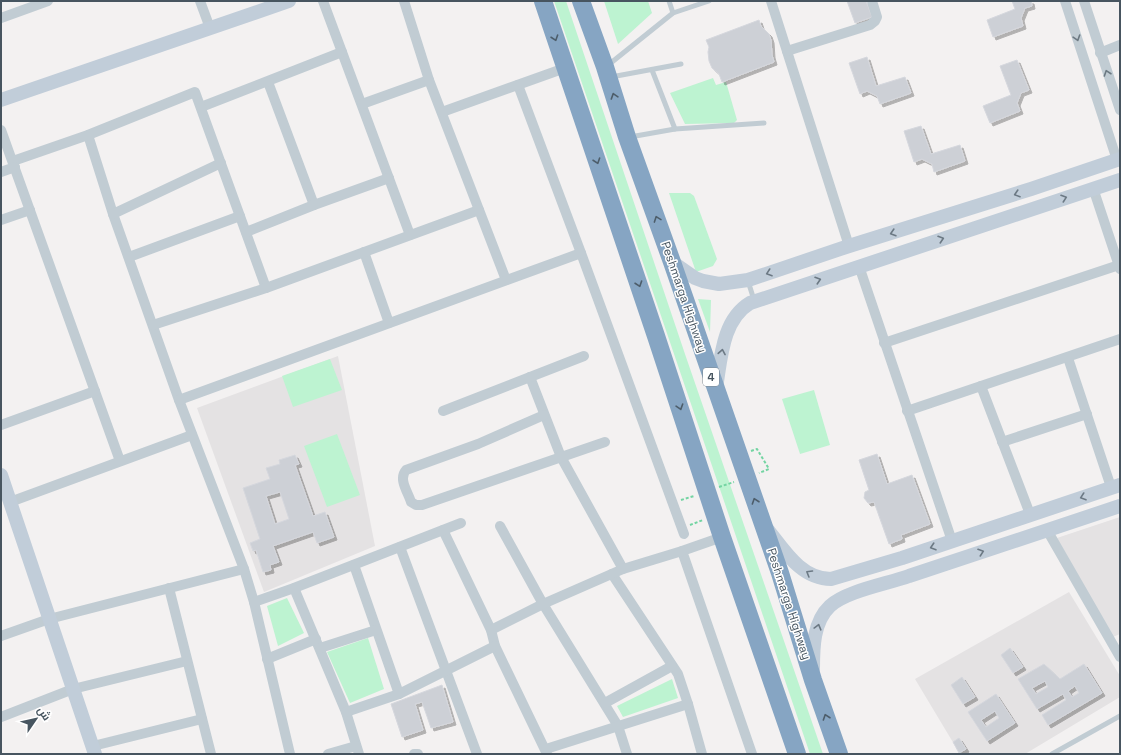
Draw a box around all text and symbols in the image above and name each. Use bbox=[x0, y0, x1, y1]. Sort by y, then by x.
one-way arrow bbox=[550, 34, 559, 41]
one-way arrow bbox=[1072, 34, 1081, 41]
one-way arrow bbox=[1104, 70, 1112, 77]
one-way arrow bbox=[610, 93, 619, 100]
one-way arrow bbox=[592, 157, 600, 164]
one-way arrow bbox=[1013, 189, 1020, 198]
one-way arrow bbox=[1061, 194, 1068, 203]
one-way arrow bbox=[653, 216, 662, 223]
one-way arrow bbox=[889, 228, 896, 237]
one-way arrow bbox=[937, 235, 944, 244]
street label: Peshmarga Highway bbox=[657, 239, 711, 355]
one-way arrow bbox=[766, 268, 773, 277]
one-way arrow bbox=[814, 276, 821, 285]
one-way arrow bbox=[634, 281, 642, 288]
one-way arrow bbox=[717, 349, 726, 355]
road number: 4 bbox=[703, 368, 719, 386]
one-way arrow bbox=[675, 404, 684, 411]
one-way arrow bbox=[1080, 492, 1087, 501]
one-way arrow bbox=[751, 497, 759, 504]
one-way arrow bbox=[930, 543, 937, 551]
street label: Peshmarga Highway bbox=[763, 546, 815, 662]
one-way arrow bbox=[977, 548, 984, 557]
one-way arrow bbox=[806, 571, 813, 578]
one-way arrow bbox=[813, 624, 822, 631]
north arrow bbox=[16, 699, 56, 739]
text: ش bbox=[35, 704, 54, 723]
one-way arrow bbox=[822, 714, 831, 721]

